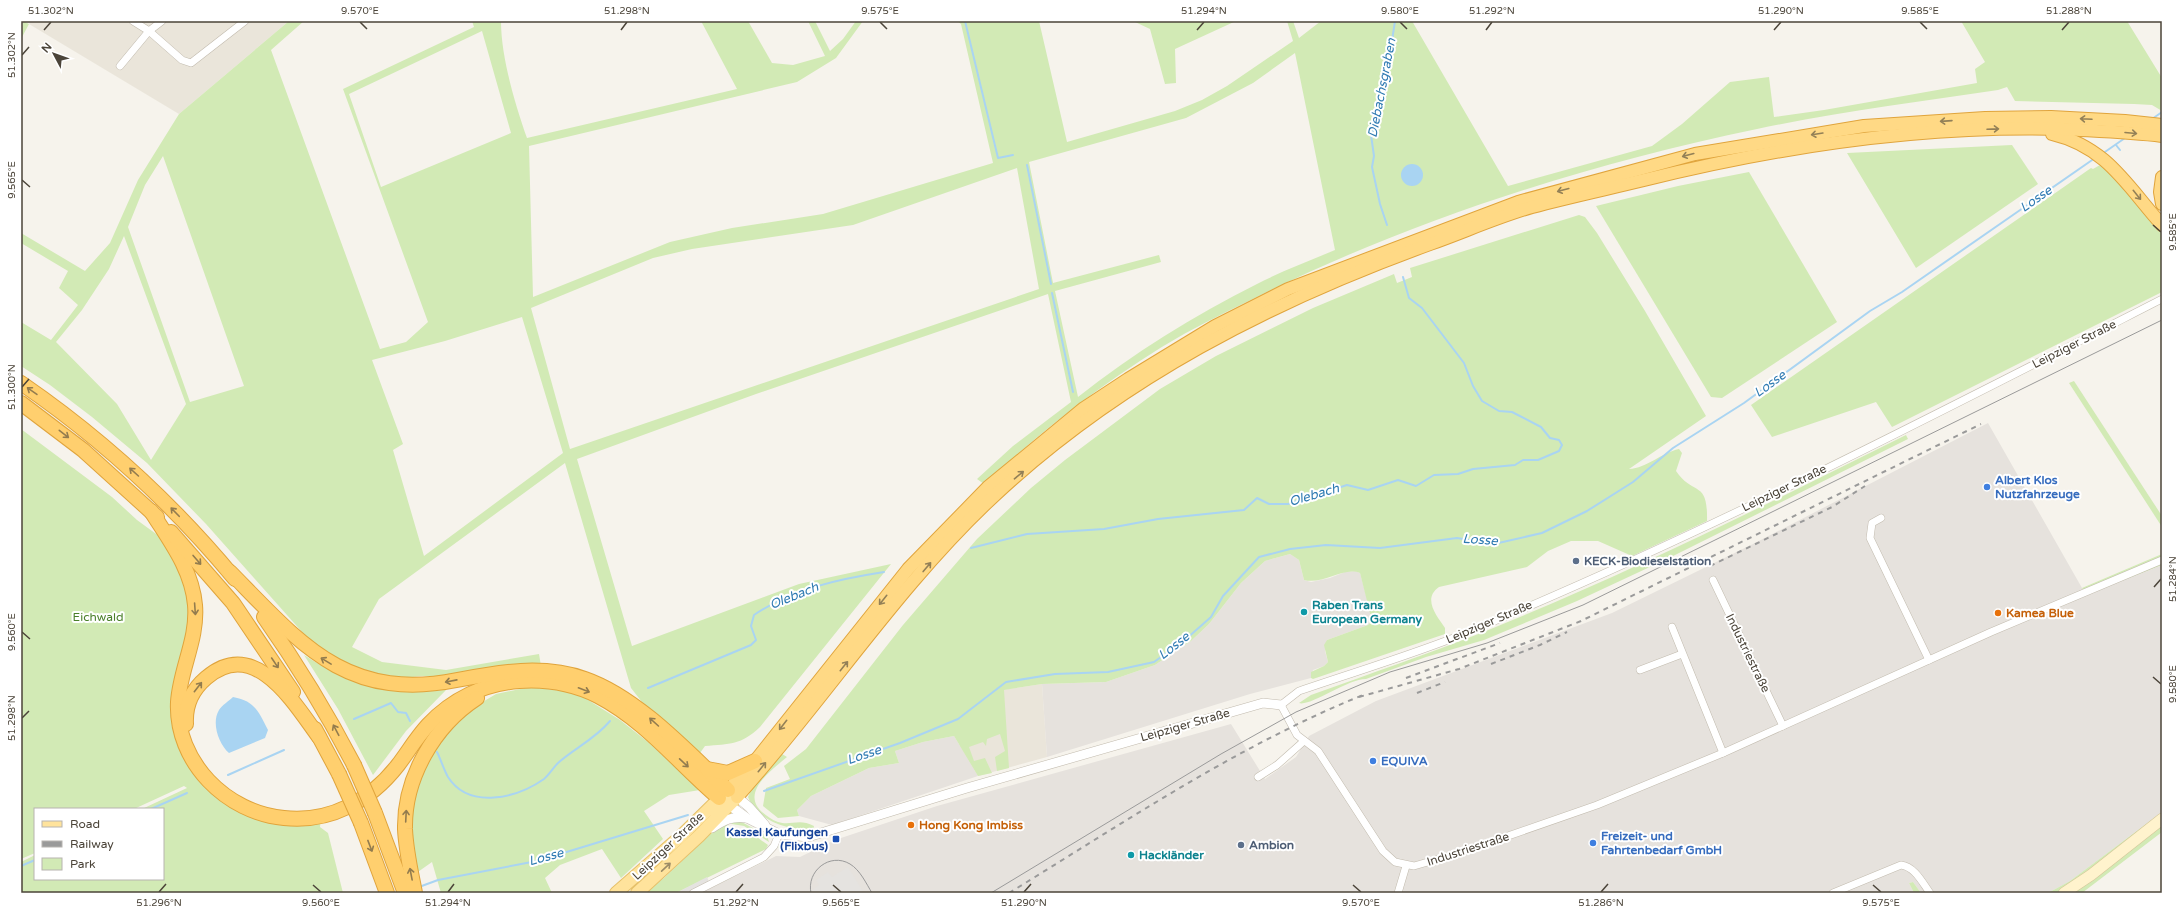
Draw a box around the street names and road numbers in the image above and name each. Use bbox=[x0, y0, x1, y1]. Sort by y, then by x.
street label: Leipziger Straße bbox=[2030, 317, 2119, 371]
street label: Leipziger Straße bbox=[1739, 461, 1829, 515]
street label: Leipziger Straße bbox=[1444, 597, 1534, 647]
street label: Industriestraße bbox=[1723, 611, 1773, 695]
street label: Leipziger Straße bbox=[1139, 705, 1232, 744]
street label: Leipziger Straße bbox=[629, 809, 707, 883]
street label: Industriestraße bbox=[1425, 829, 1511, 869]

